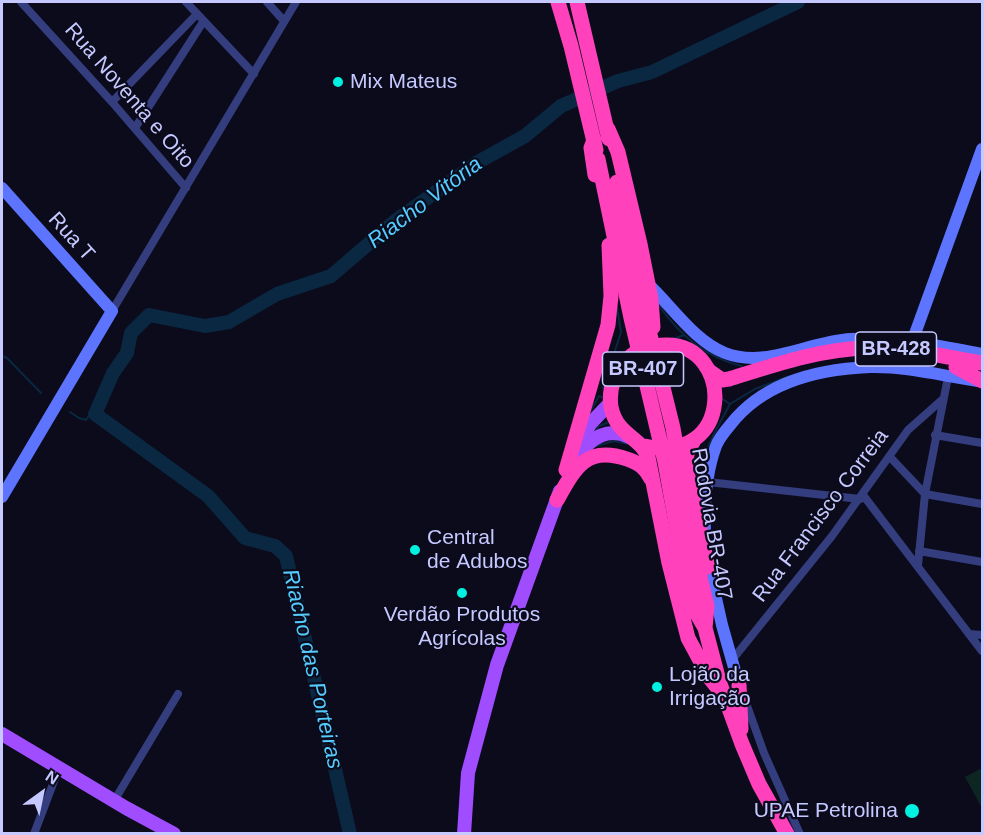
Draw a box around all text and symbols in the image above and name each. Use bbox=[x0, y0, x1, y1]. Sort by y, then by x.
street label: Rua Noventa e Oito bbox=[59, 18, 199, 174]
place label: Mix Mateus bbox=[350, 69, 457, 95]
marker: Mix Mateus bbox=[331, 75, 345, 89]
water label: Riacho Vitória bbox=[363, 151, 487, 255]
street label: Rua T bbox=[43, 207, 99, 267]
road number: BR-428 bbox=[856, 332, 936, 366]
road number: BR-407 bbox=[602, 352, 684, 386]
street label: Rua Francisco Correia bbox=[748, 425, 894, 607]
street label: Rodovia BR-407 bbox=[685, 446, 737, 602]
place label: Central de Adubos bbox=[427, 525, 527, 575]
marker: Central de Adubos bbox=[408, 543, 422, 557]
water label: Riacho das Porteiras bbox=[276, 567, 348, 771]
marker: Verdão Produtos Agrícolas bbox=[455, 586, 469, 600]
place label: Verdão Produtos Agrícolas bbox=[384, 602, 540, 652]
place label: Lojão da Irrigação bbox=[669, 662, 751, 712]
marker: Lojão da Irrigação bbox=[650, 680, 664, 694]
north arrow bbox=[12, 763, 72, 823]
text: N bbox=[43, 767, 62, 788]
place label: UPAE Petrolina bbox=[754, 798, 898, 824]
marker: UPAE Petrolina bbox=[903, 802, 921, 820]

